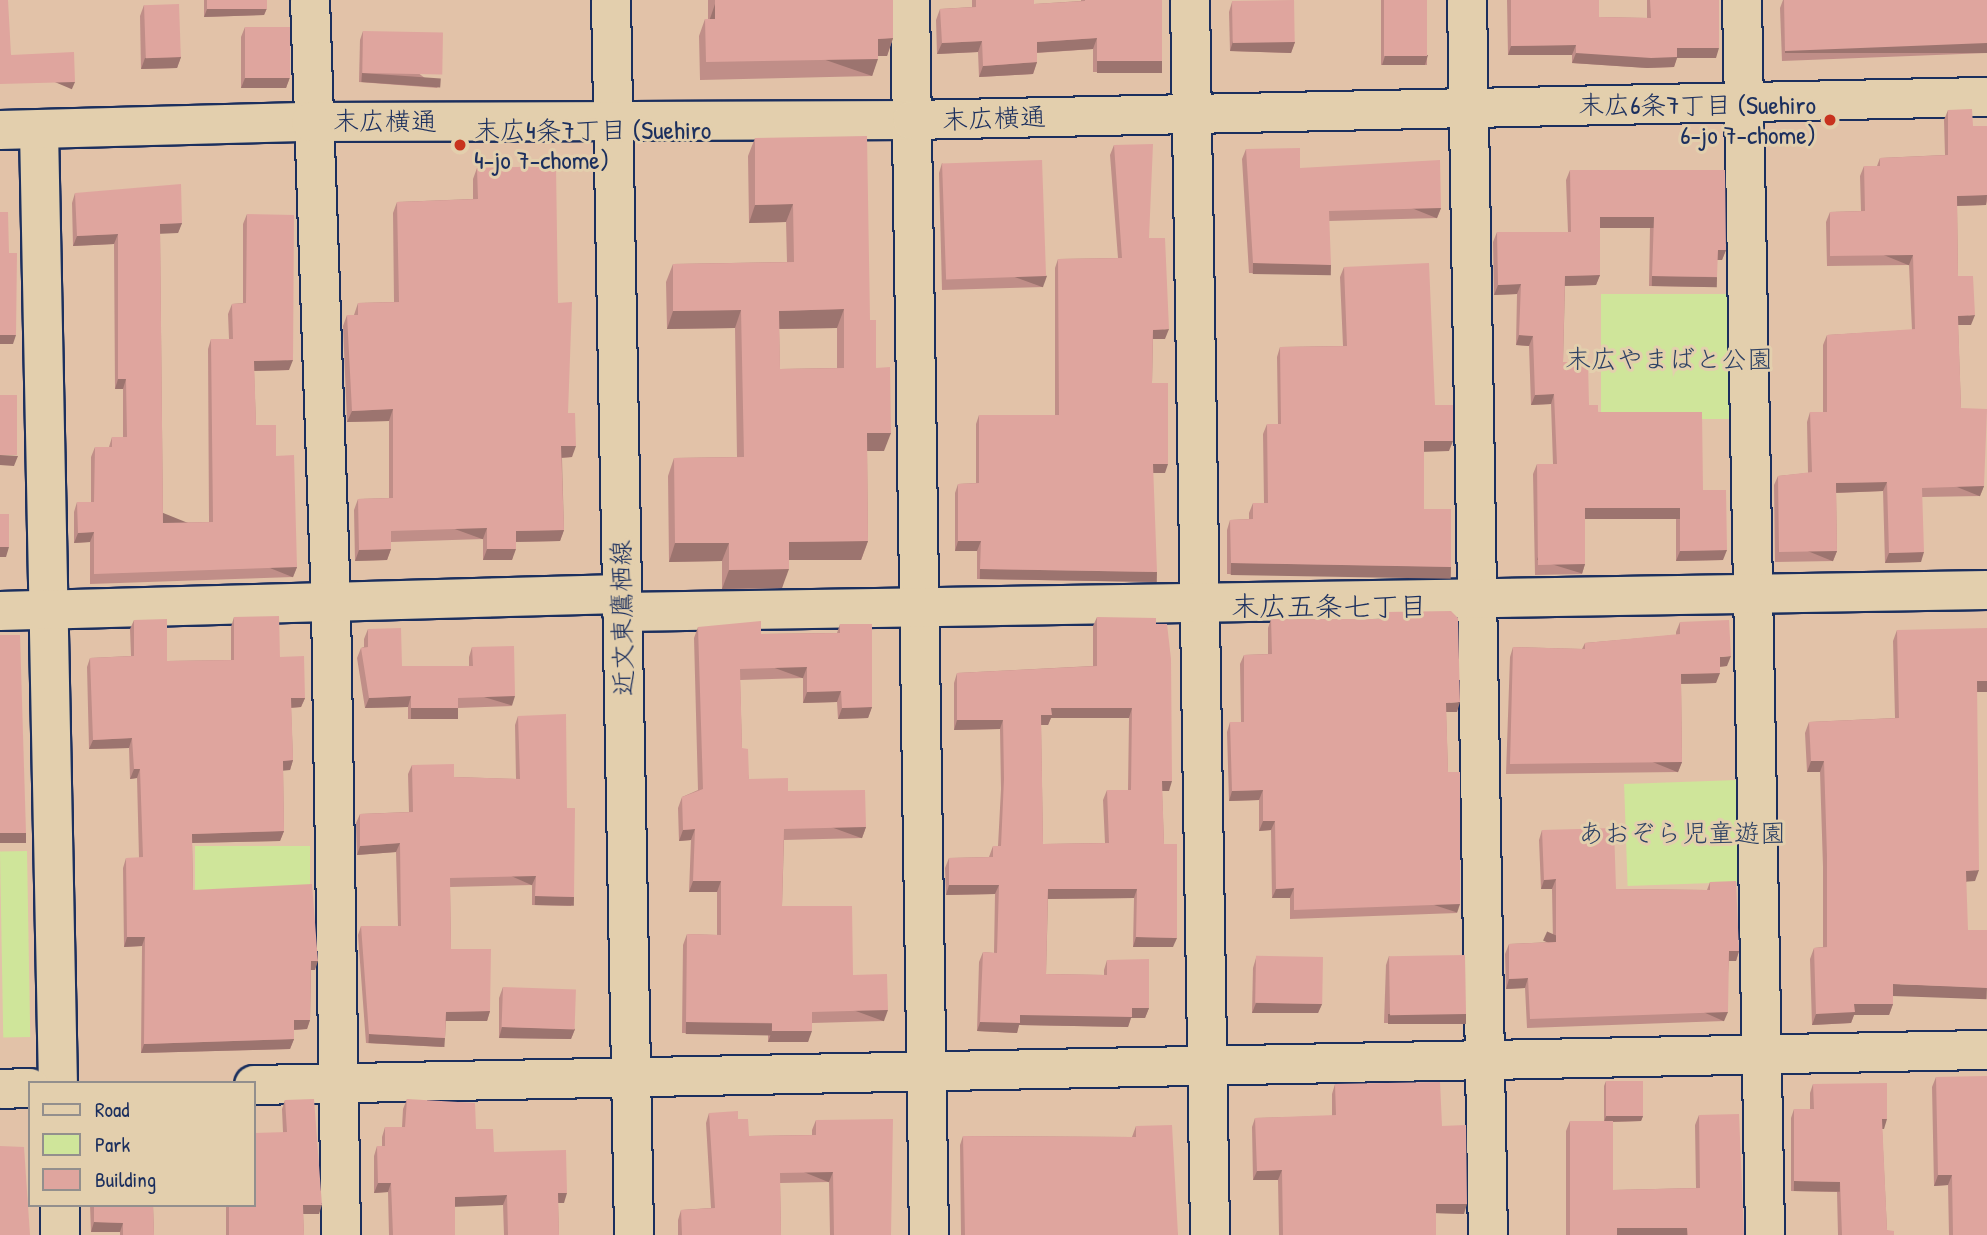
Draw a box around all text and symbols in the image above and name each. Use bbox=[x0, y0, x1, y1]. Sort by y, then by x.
place label: 末広6条7丁目 (Suehiro 6-jo 7-chome) bbox=[1578, 89, 1816, 150]
street label: 末広横通 bbox=[941, 101, 1047, 135]
street label: 末広横通 bbox=[333, 105, 437, 137]
marker: 末広6条7丁目 (Suehiro 6-jo 7-chome) bbox=[1822, 112, 1838, 128]
place label: 末広4条7丁目 (Suehiro 4-jo 7-chome) bbox=[474, 114, 711, 176]
marker: 末広4条7丁目 (Suehiro 4-jo 7-chome) bbox=[452, 137, 468, 153]
park label: 末広やまばと公園 bbox=[1565, 343, 1773, 375]
street label: 近文東鷹栖線 bbox=[605, 540, 639, 696]
district label: 末広五条七丁目 bbox=[1231, 589, 1427, 623]
park label: あおぞら児童遊園 bbox=[1578, 817, 1786, 849]
legend bbox=[28, 1081, 256, 1207]
text: Road bbox=[95, 1095, 129, 1124]
text: Park bbox=[95, 1130, 130, 1159]
text: Building bbox=[95, 1165, 156, 1194]

